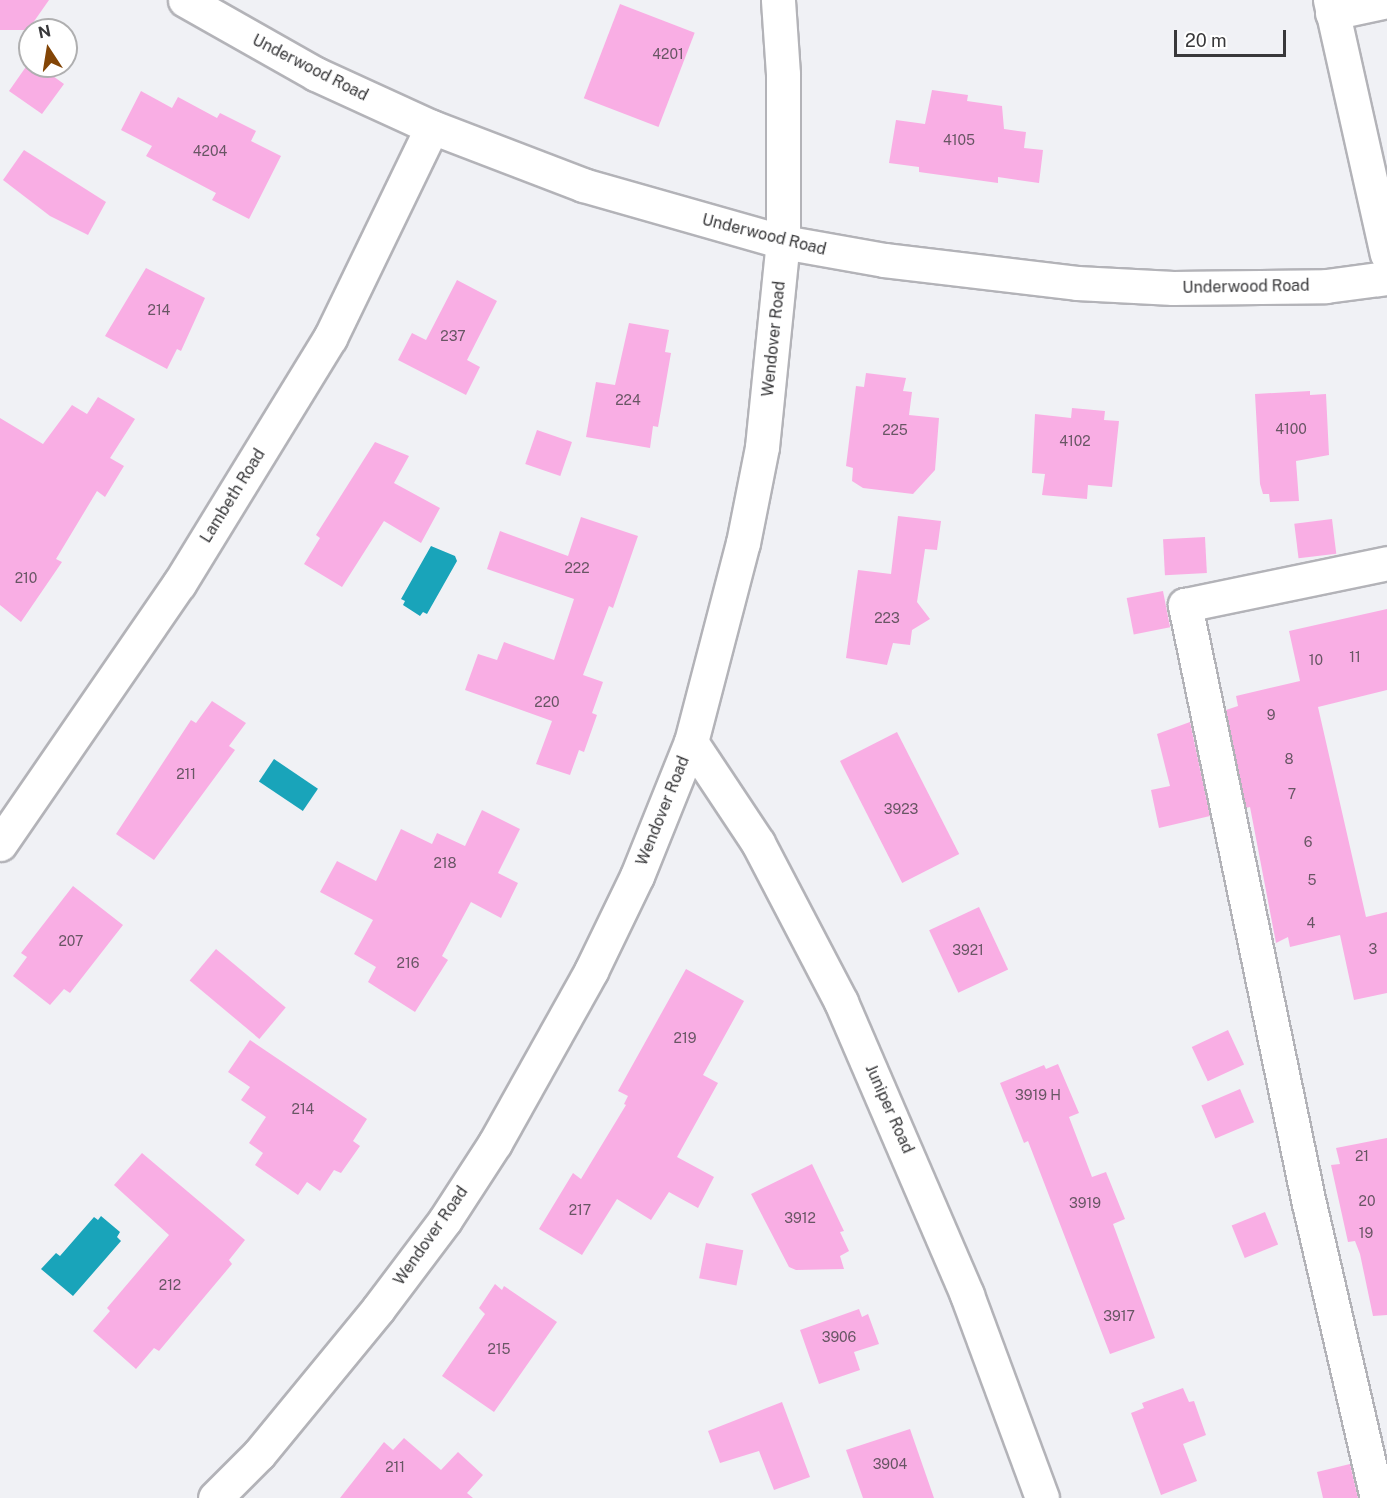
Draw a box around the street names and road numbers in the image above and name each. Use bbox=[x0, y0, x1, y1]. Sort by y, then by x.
street label: Underwood Road bbox=[249, 31, 371, 105]
street label: Underwood Road bbox=[700, 210, 828, 260]
street label: Underwood Road bbox=[1182, 276, 1310, 298]
street label: Wendover Road bbox=[758, 280, 790, 398]
street label: Lambeth Road bbox=[196, 445, 270, 547]
street label: Wendover Road bbox=[632, 754, 694, 868]
street label: Juniper Road bbox=[861, 1061, 917, 1157]
street label: Wendover Road bbox=[390, 1183, 472, 1289]

